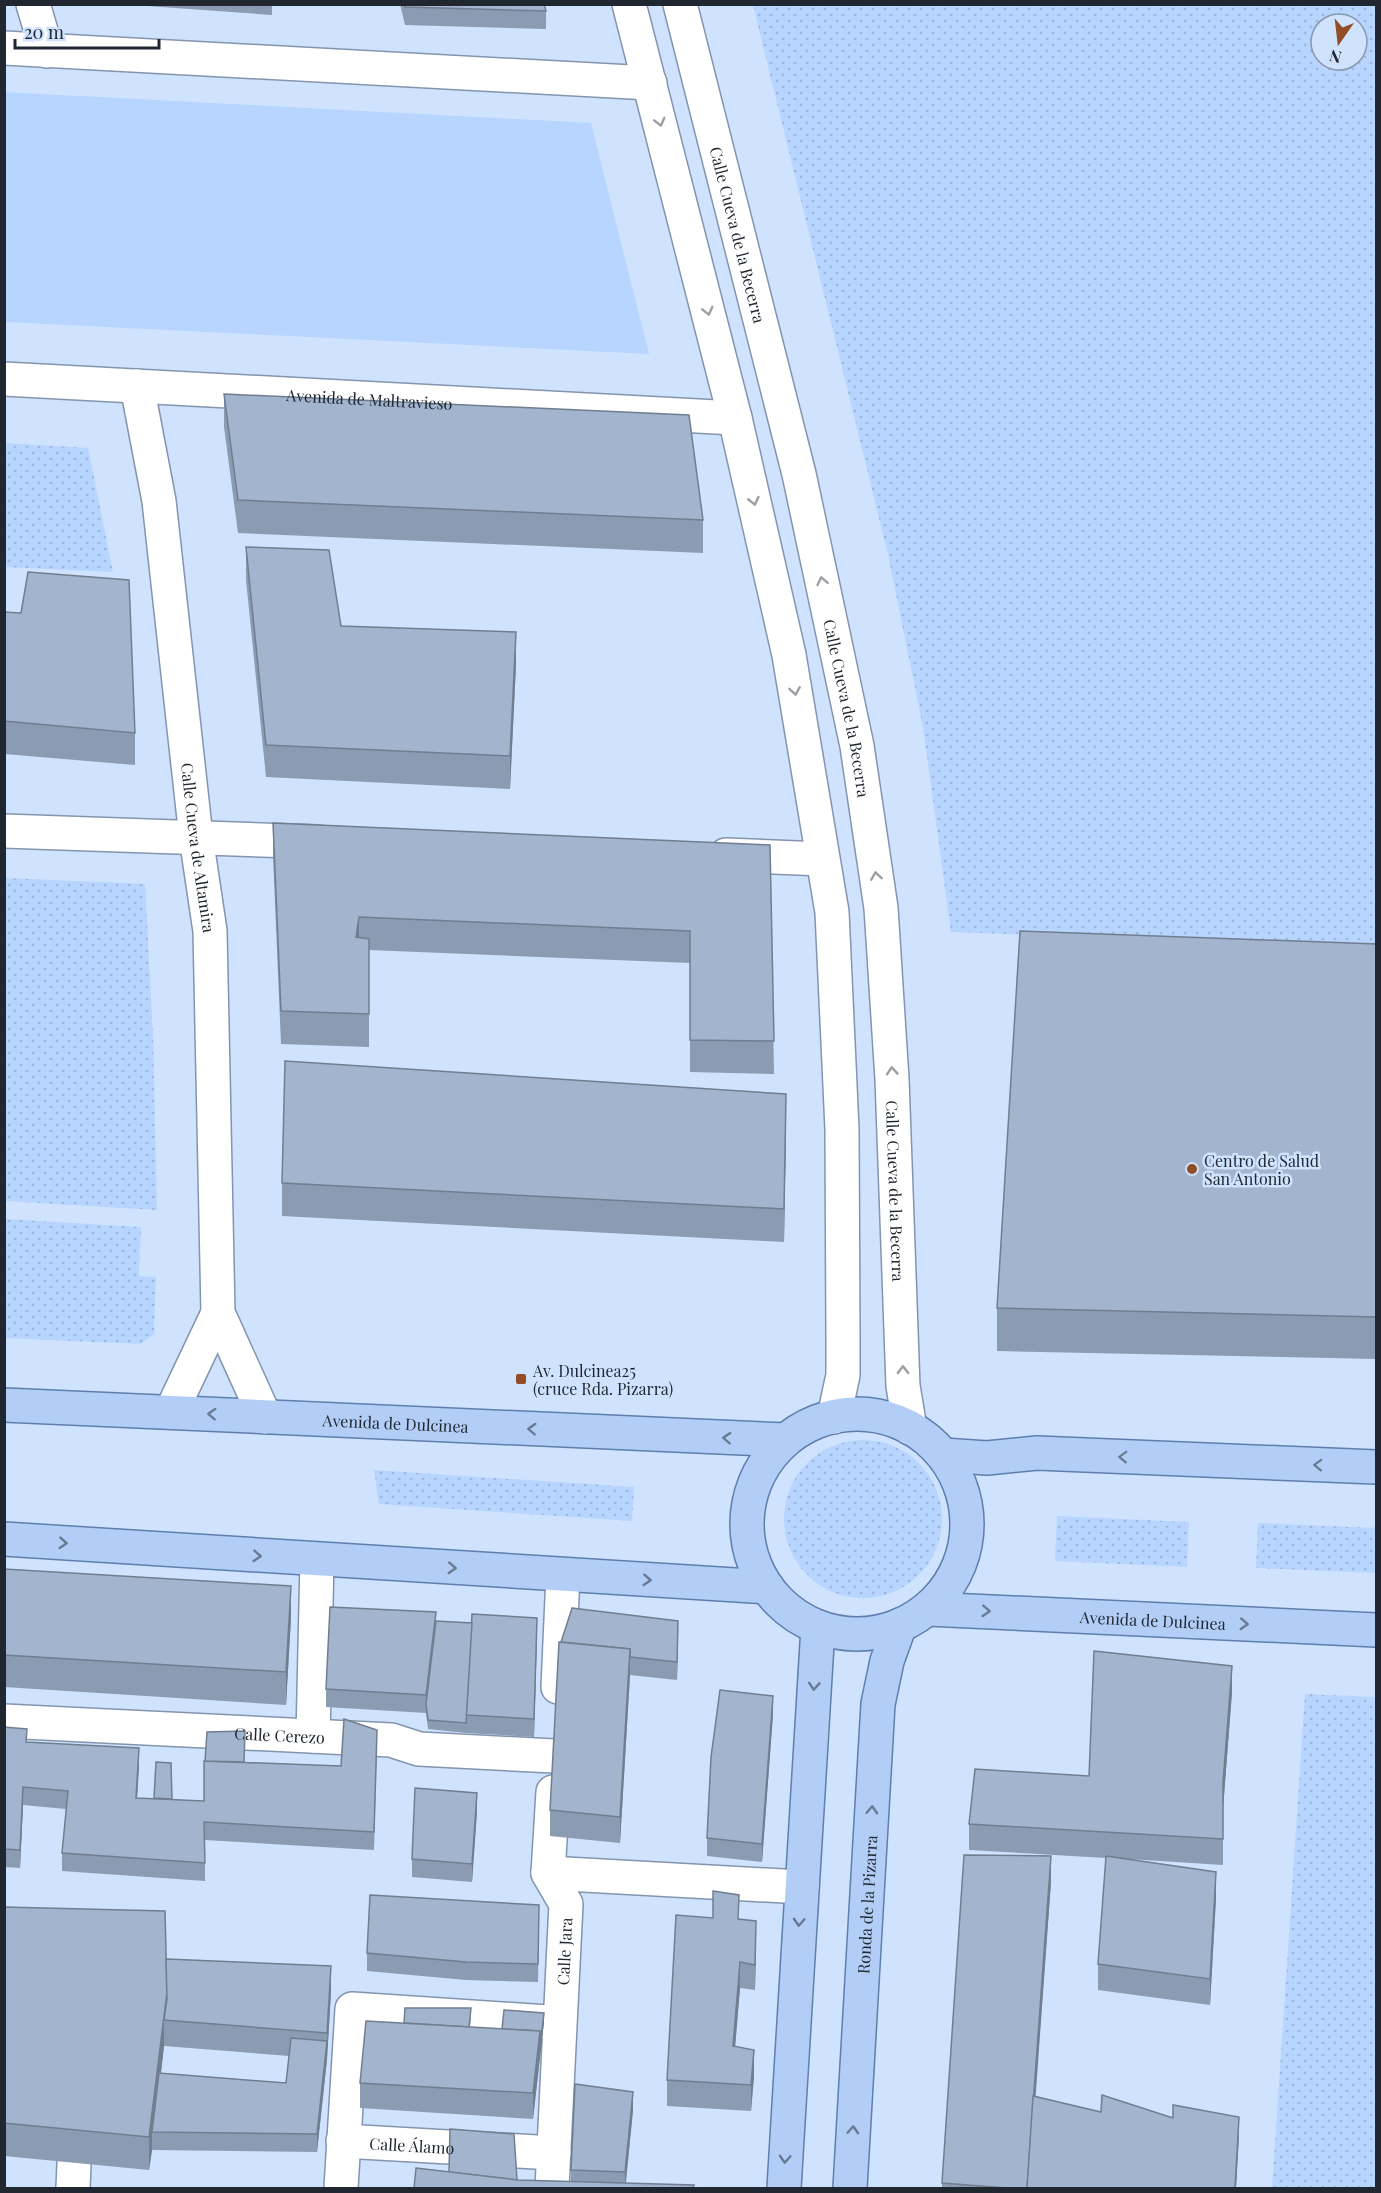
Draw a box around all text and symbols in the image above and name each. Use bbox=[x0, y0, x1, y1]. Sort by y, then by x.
scale bar bbox=[15, 12, 159, 50]
north arrow bbox=[1309, 12, 1369, 72]
text: 20 m bbox=[24, 20, 64, 44]
text: N bbox=[1327, 45, 1343, 69]
one-way arrow bbox=[652, 117, 665, 127]
street label: Calle Cueva de la Becerra bbox=[706, 144, 771, 325]
one-way arrow bbox=[700, 306, 713, 316]
street label: Avenida de Maltravieso bbox=[285, 384, 453, 413]
one-way arrow bbox=[746, 495, 759, 505]
one-way arrow bbox=[816, 577, 829, 587]
street label: Calle Cueva de la Becerra bbox=[820, 617, 875, 799]
one-way arrow bbox=[789, 686, 801, 696]
street label: Calle Cueva de Altamira bbox=[177, 762, 221, 934]
one-way arrow bbox=[871, 872, 883, 881]
one-way arrow bbox=[885, 1066, 898, 1075]
street label: Calle Cueva de la Becerra bbox=[882, 1100, 910, 1282]
place label: Centro de Salud San Antonio bbox=[1204, 1150, 1319, 1189]
marker: Centro de Salud San Antonio bbox=[1185, 1162, 1199, 1176]
place label: Av. Dulcinea25 (cruce Rda. Pizarra) bbox=[532, 1360, 673, 1399]
one-way arrow bbox=[897, 1366, 909, 1375]
marker: Av. Dulcinea25 (cruce Rda. Pizarra) bbox=[514, 1372, 528, 1386]
one-way arrow bbox=[207, 1408, 216, 1421]
street label: Avenida de Dulcinea bbox=[321, 1409, 469, 1436]
one-way arrow bbox=[528, 1422, 537, 1435]
one-way arrow bbox=[723, 1431, 732, 1444]
one-way arrow bbox=[1119, 1450, 1128, 1463]
one-way arrow bbox=[1314, 1459, 1323, 1471]
one-way arrow bbox=[58, 1536, 67, 1549]
one-way arrow bbox=[253, 1549, 262, 1562]
one-way arrow bbox=[448, 1561, 457, 1574]
one-way arrow bbox=[642, 1573, 651, 1586]
one-way arrow bbox=[982, 1605, 991, 1618]
street label: Avenida de Dulcinea bbox=[1078, 1606, 1226, 1633]
one-way arrow bbox=[1240, 1617, 1249, 1630]
one-way arrow bbox=[808, 1681, 821, 1690]
street label: Calle Cerezo bbox=[234, 1722, 326, 1747]
one-way arrow bbox=[866, 1805, 879, 1814]
street label: Ronda de la Pizarra bbox=[852, 1834, 881, 1974]
street label: Calle Jara bbox=[552, 1917, 576, 1986]
one-way arrow bbox=[793, 1918, 806, 1927]
one-way arrow bbox=[846, 2126, 859, 2135]
street label: Calle Álamo bbox=[369, 2132, 455, 2158]
one-way arrow bbox=[779, 2154, 792, 2163]

